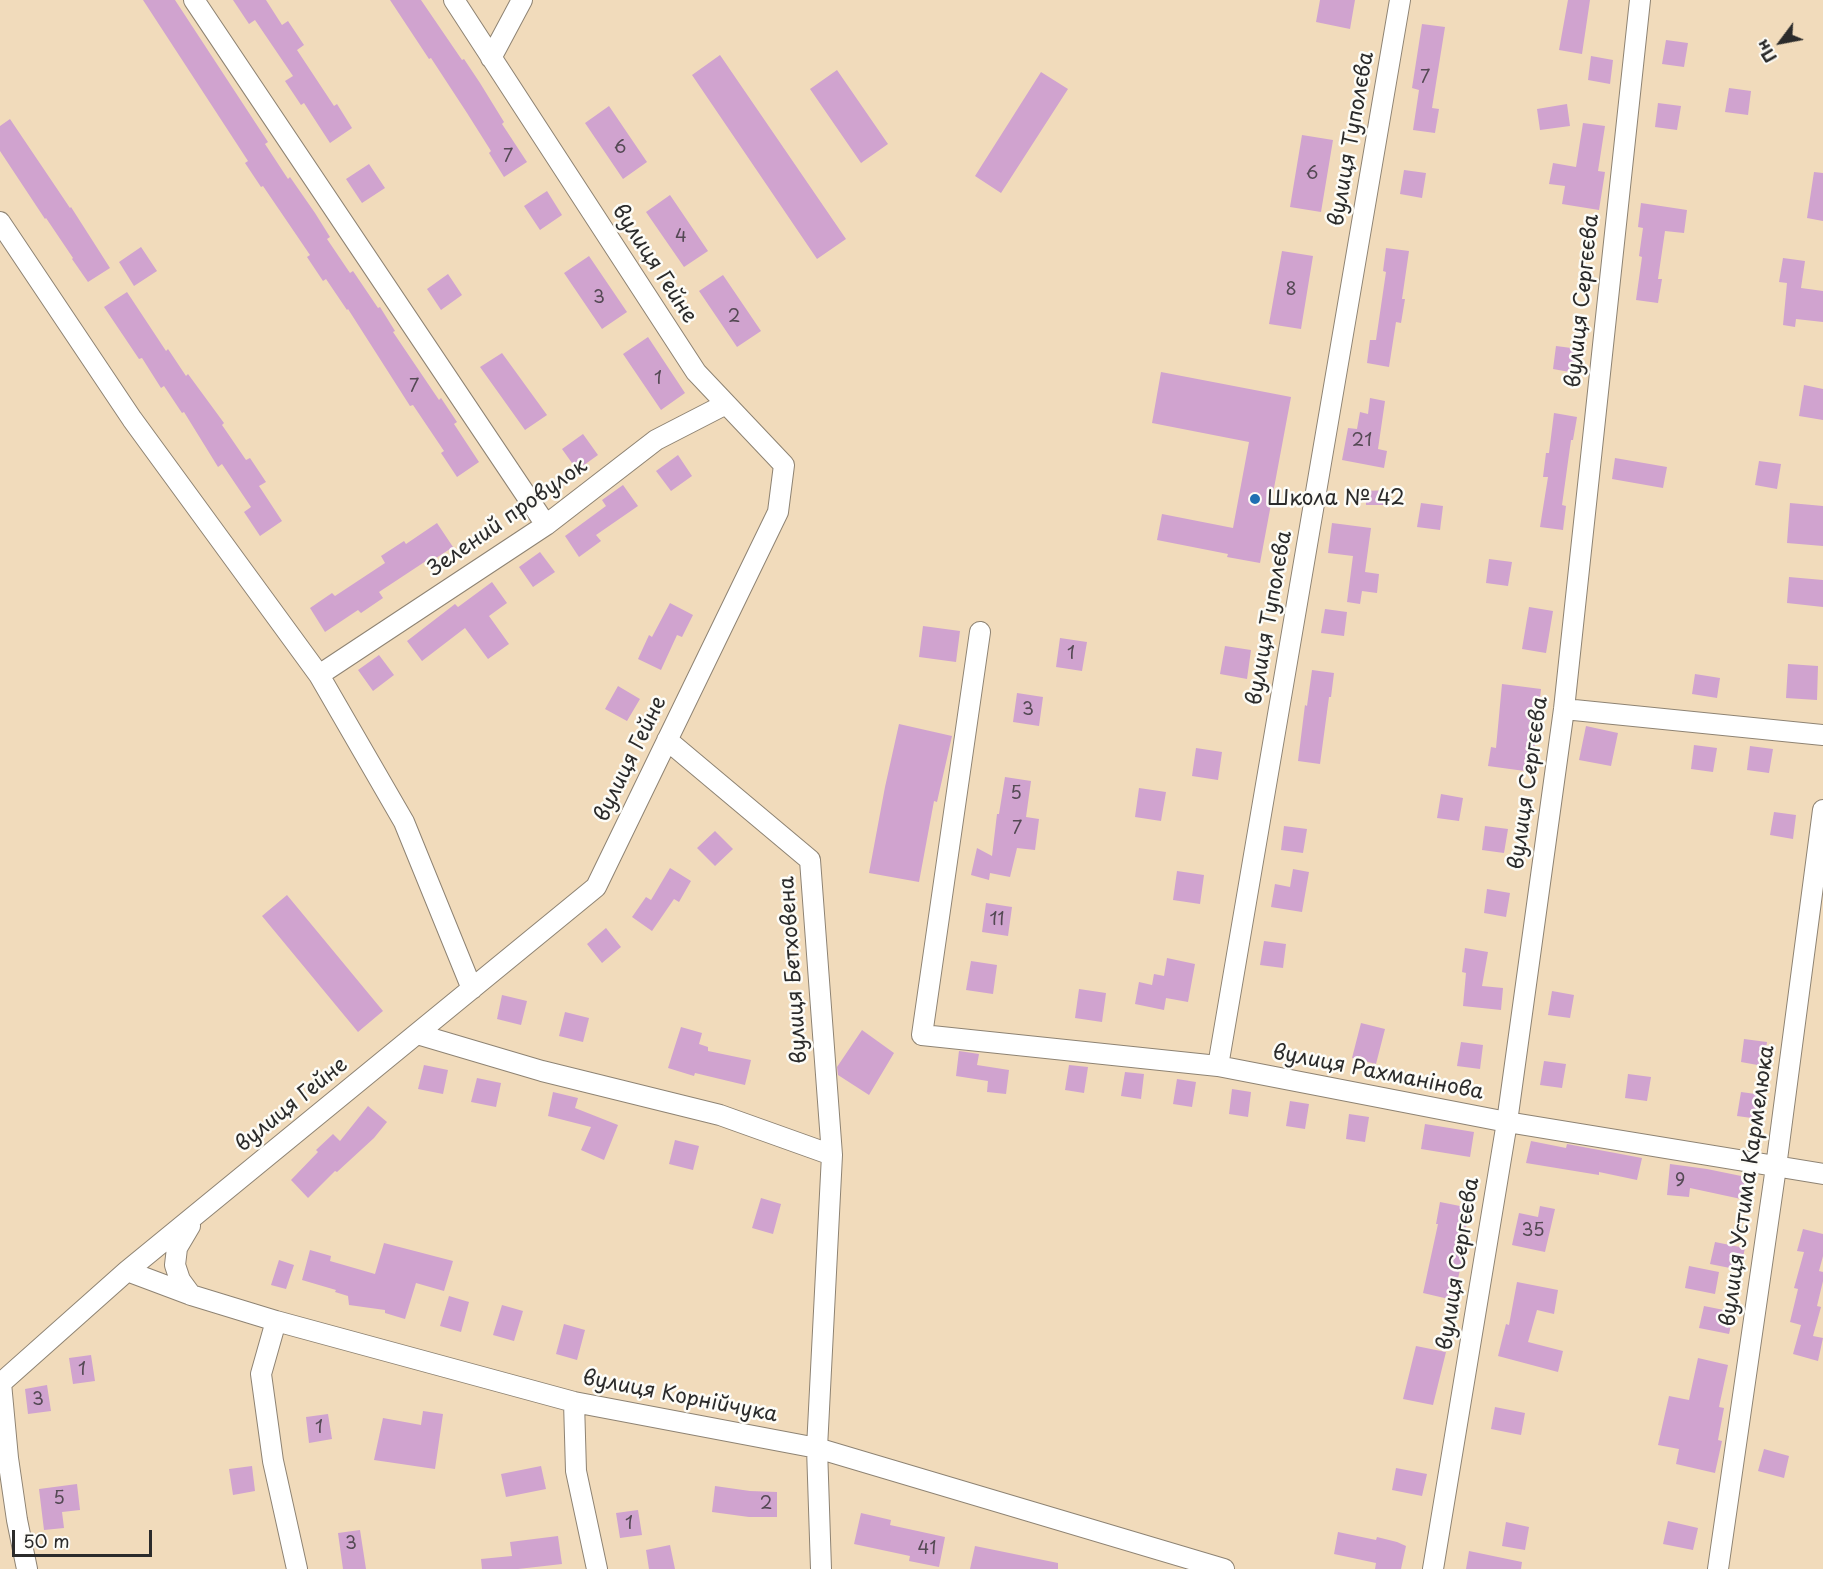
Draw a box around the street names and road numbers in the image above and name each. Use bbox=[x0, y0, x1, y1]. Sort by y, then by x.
street label: вулиця Туполєва bbox=[1324, 50, 1380, 228]
street label: вулиця Гейне bbox=[606, 200, 702, 328]
street label: вулиця Сергєєва bbox=[1561, 213, 1605, 389]
street label: Зелений провулок bbox=[424, 454, 592, 582]
street label: вулиця Туполєва bbox=[1242, 529, 1298, 707]
street label: вулиця Гейне bbox=[590, 692, 672, 826]
street label: вулиця Сергєєва bbox=[1504, 695, 1554, 871]
street label: вулиця Бетховена bbox=[775, 876, 813, 1064]
street label: вулиця Рахманінова bbox=[1270, 1040, 1486, 1106]
street label: вулиця Устима Кармелюка bbox=[1716, 1044, 1780, 1328]
street label: вулиця Гейне bbox=[231, 1052, 353, 1158]
street label: вулиця Сергєєва bbox=[1433, 1176, 1485, 1352]
street label: вулиця Корнійчука bbox=[580, 1366, 780, 1428]

